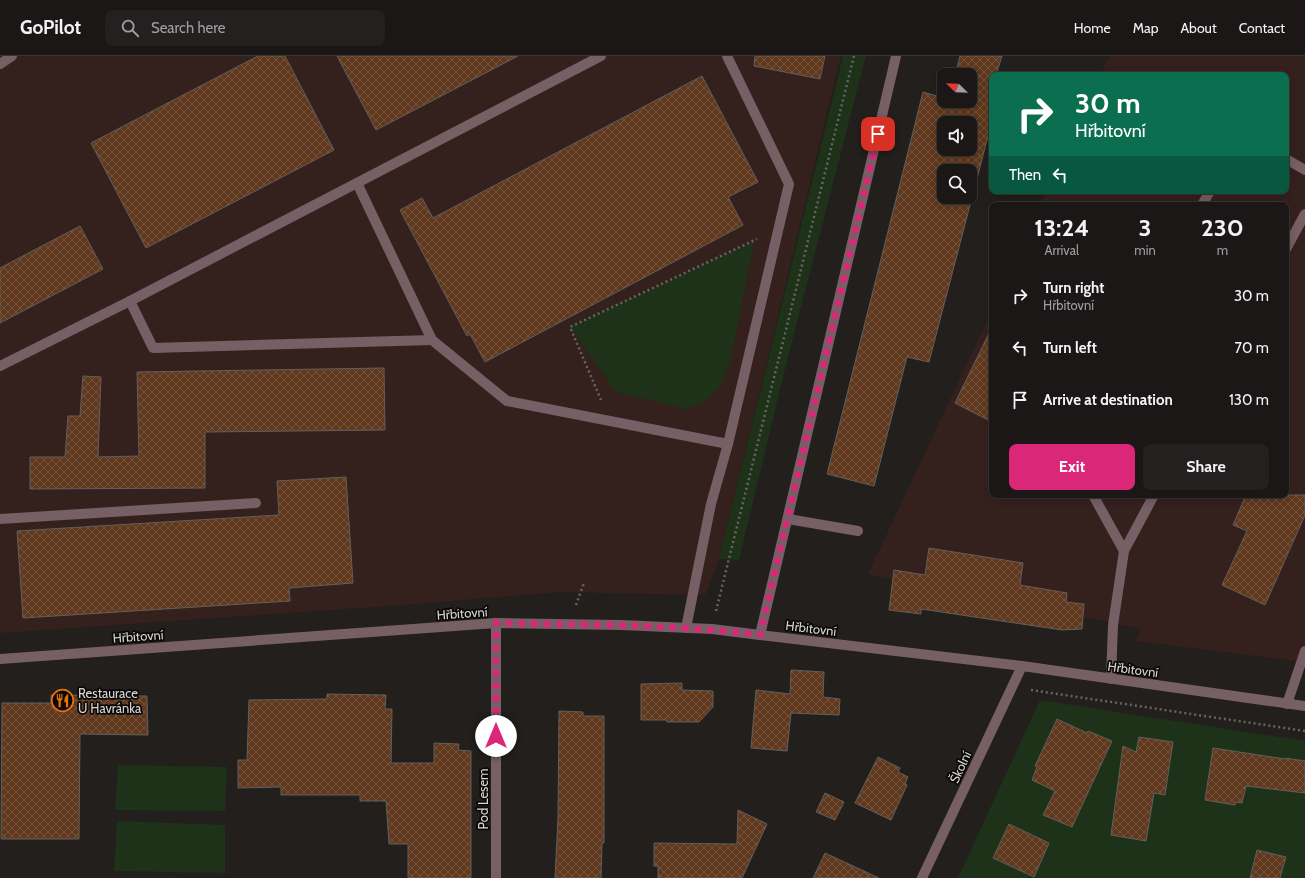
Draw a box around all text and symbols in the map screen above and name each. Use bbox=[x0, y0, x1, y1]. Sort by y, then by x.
search box bbox=[105, 10, 385, 46]
text: GoPilot bbox=[20, 16, 81, 39]
icon: search bbox=[119, 17, 141, 39]
text: Search here bbox=[151, 19, 225, 37]
text: Home bbox=[1074, 19, 1111, 37]
text: Map bbox=[1133, 19, 1158, 37]
text: About bbox=[1180, 19, 1217, 37]
text: Contact bbox=[1239, 19, 1285, 37]
north arrow bbox=[937, 68, 977, 108]
map controls bbox=[937, 68, 977, 204]
text: 30 m bbox=[1075, 86, 1141, 120]
icon: right bbox=[1009, 88, 1061, 140]
button: sound bbox=[937, 116, 977, 156]
pin bbox=[861, 117, 895, 151]
text: Hřbitovní bbox=[1075, 120, 1146, 142]
icon: arrive bbox=[867, 123, 889, 145]
button: search bbox=[937, 164, 977, 204]
icon: left bbox=[1049, 164, 1071, 186]
text: Then bbox=[1009, 166, 1041, 184]
text: 13:24 bbox=[1034, 213, 1089, 242]
text: 3 bbox=[1139, 213, 1152, 242]
text: 230 bbox=[1201, 213, 1244, 242]
text: Arrival bbox=[1044, 242, 1079, 258]
text: min bbox=[1134, 242, 1156, 258]
text: m bbox=[1217, 242, 1228, 258]
text: Turn right bbox=[1043, 279, 1104, 297]
icon: right bbox=[1009, 285, 1031, 307]
text: 30 m bbox=[1234, 287, 1269, 305]
text: Hřbitovní bbox=[1043, 297, 1094, 313]
icon: left bbox=[1009, 337, 1031, 359]
text: Turn left bbox=[1043, 339, 1097, 357]
text: 70 m bbox=[1235, 339, 1269, 357]
icon: arrive bbox=[1009, 389, 1031, 411]
text: Arrive at destination bbox=[1043, 391, 1173, 409]
text: 130 m bbox=[1229, 391, 1269, 409]
button: Exit bbox=[1009, 444, 1135, 490]
button: Share bbox=[1143, 444, 1269, 490]
street label: Hřbitovní bbox=[436, 603, 488, 623]
street label: Hřbitovní bbox=[785, 617, 838, 639]
street label: Hřbitovní bbox=[112, 626, 164, 646]
street label: Hřbitovní bbox=[1107, 658, 1160, 681]
place label: Restaurace U Havránka bbox=[78, 685, 142, 716]
restaurant icon: Restaurace U Havránka bbox=[49, 687, 75, 713]
position arrow bbox=[475, 715, 517, 757]
street label: Školní bbox=[945, 748, 974, 785]
street label: Pod Lesem bbox=[475, 768, 491, 830]

